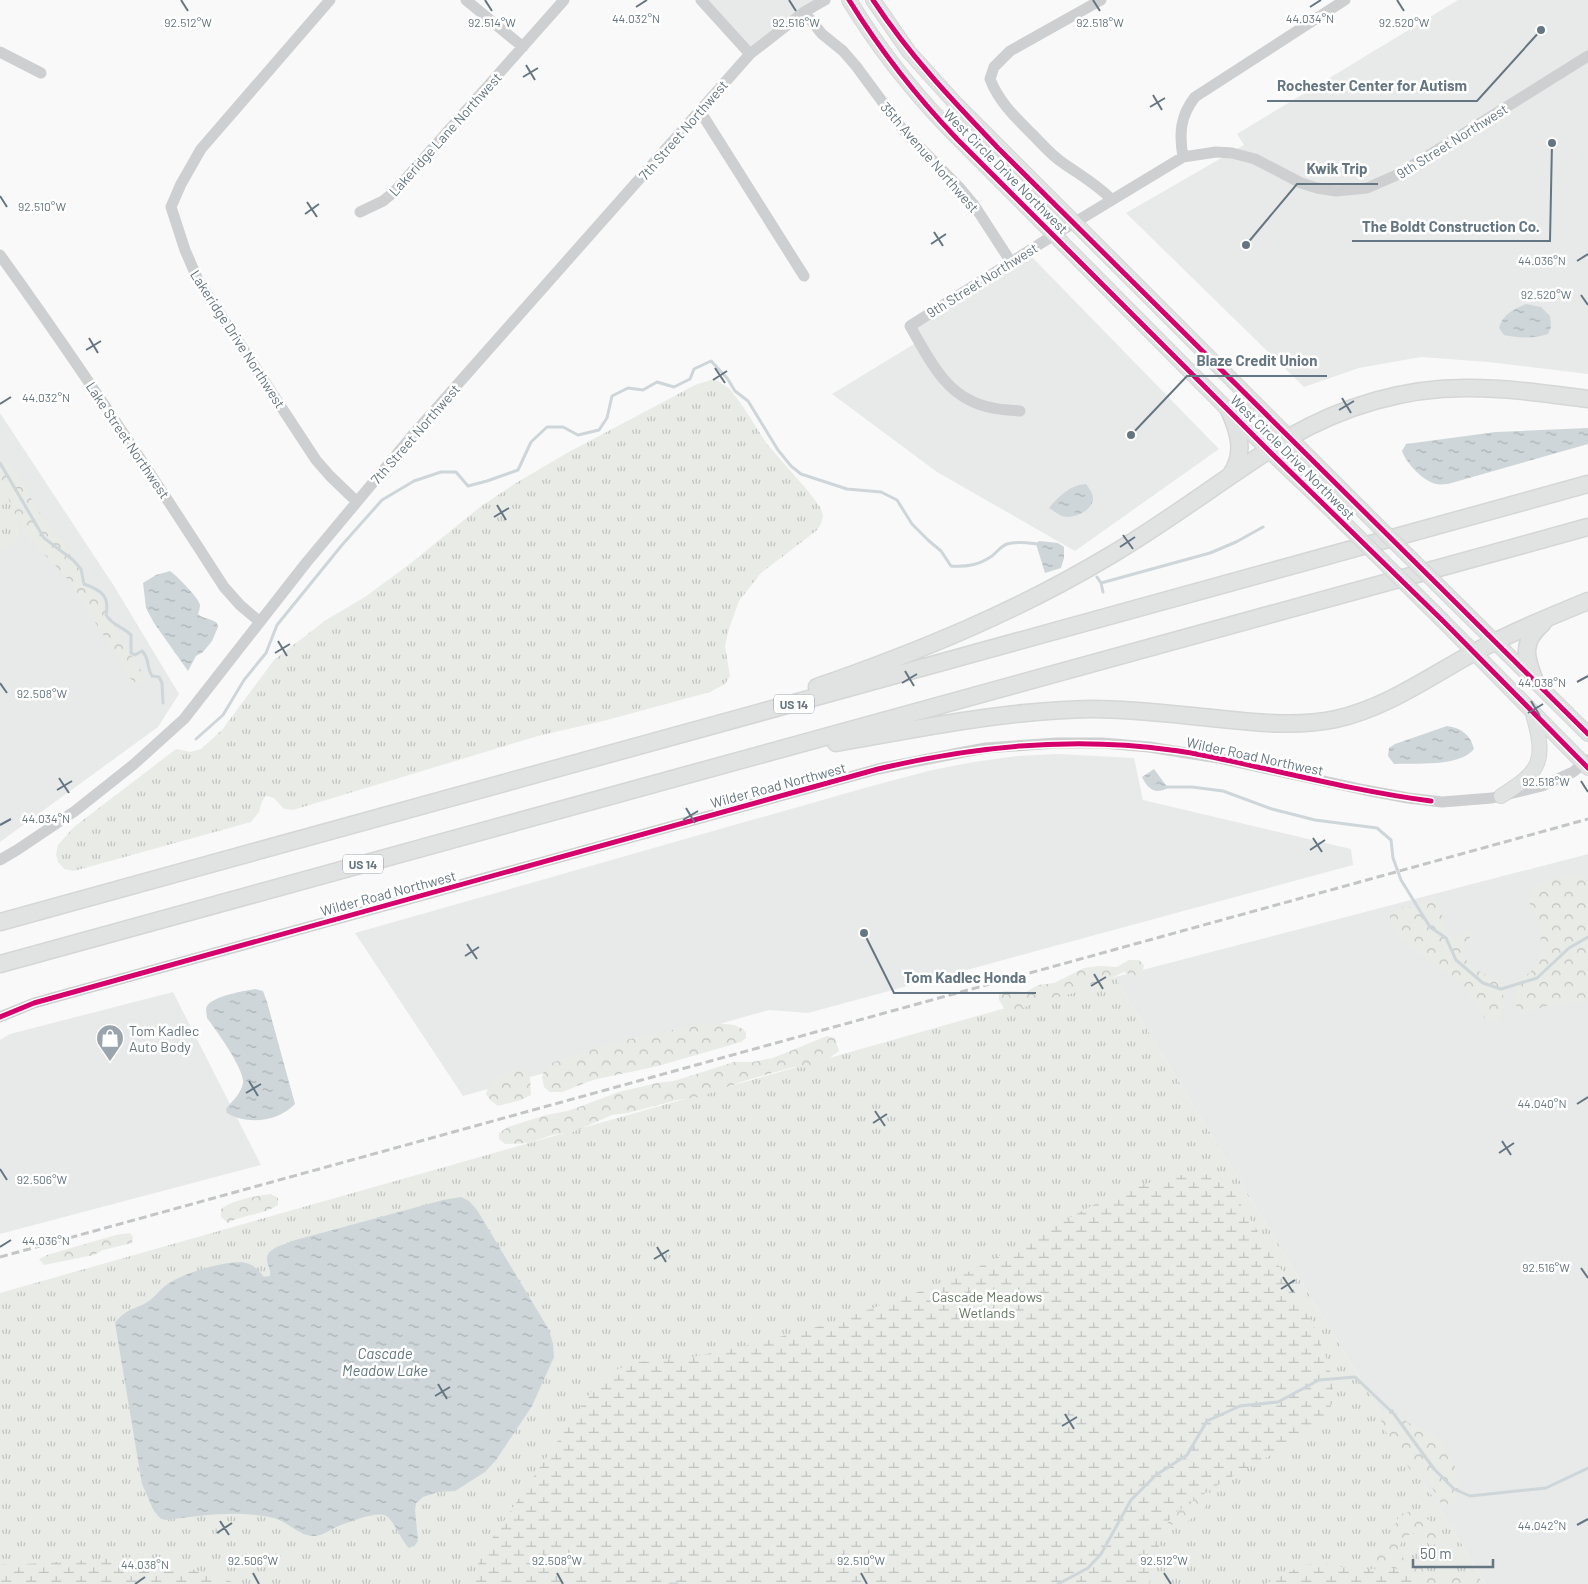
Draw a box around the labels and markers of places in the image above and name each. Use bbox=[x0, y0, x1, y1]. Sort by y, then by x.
callout: Rochester Center for Autism bbox=[1267, 71, 1477, 101]
callout: Kwik Trip bbox=[1297, 154, 1378, 184]
callout: The Boldt Construction Co. bbox=[1352, 211, 1550, 241]
callout: Blaze Credit Union bbox=[1187, 346, 1327, 376]
callout: Tom Kadlec Honda bbox=[894, 963, 1036, 993]
place label: Tom Kadlec Auto Body bbox=[129, 1022, 199, 1055]
shop icon: Tom Kadlec Auto Body bbox=[95, 1023, 125, 1062]

